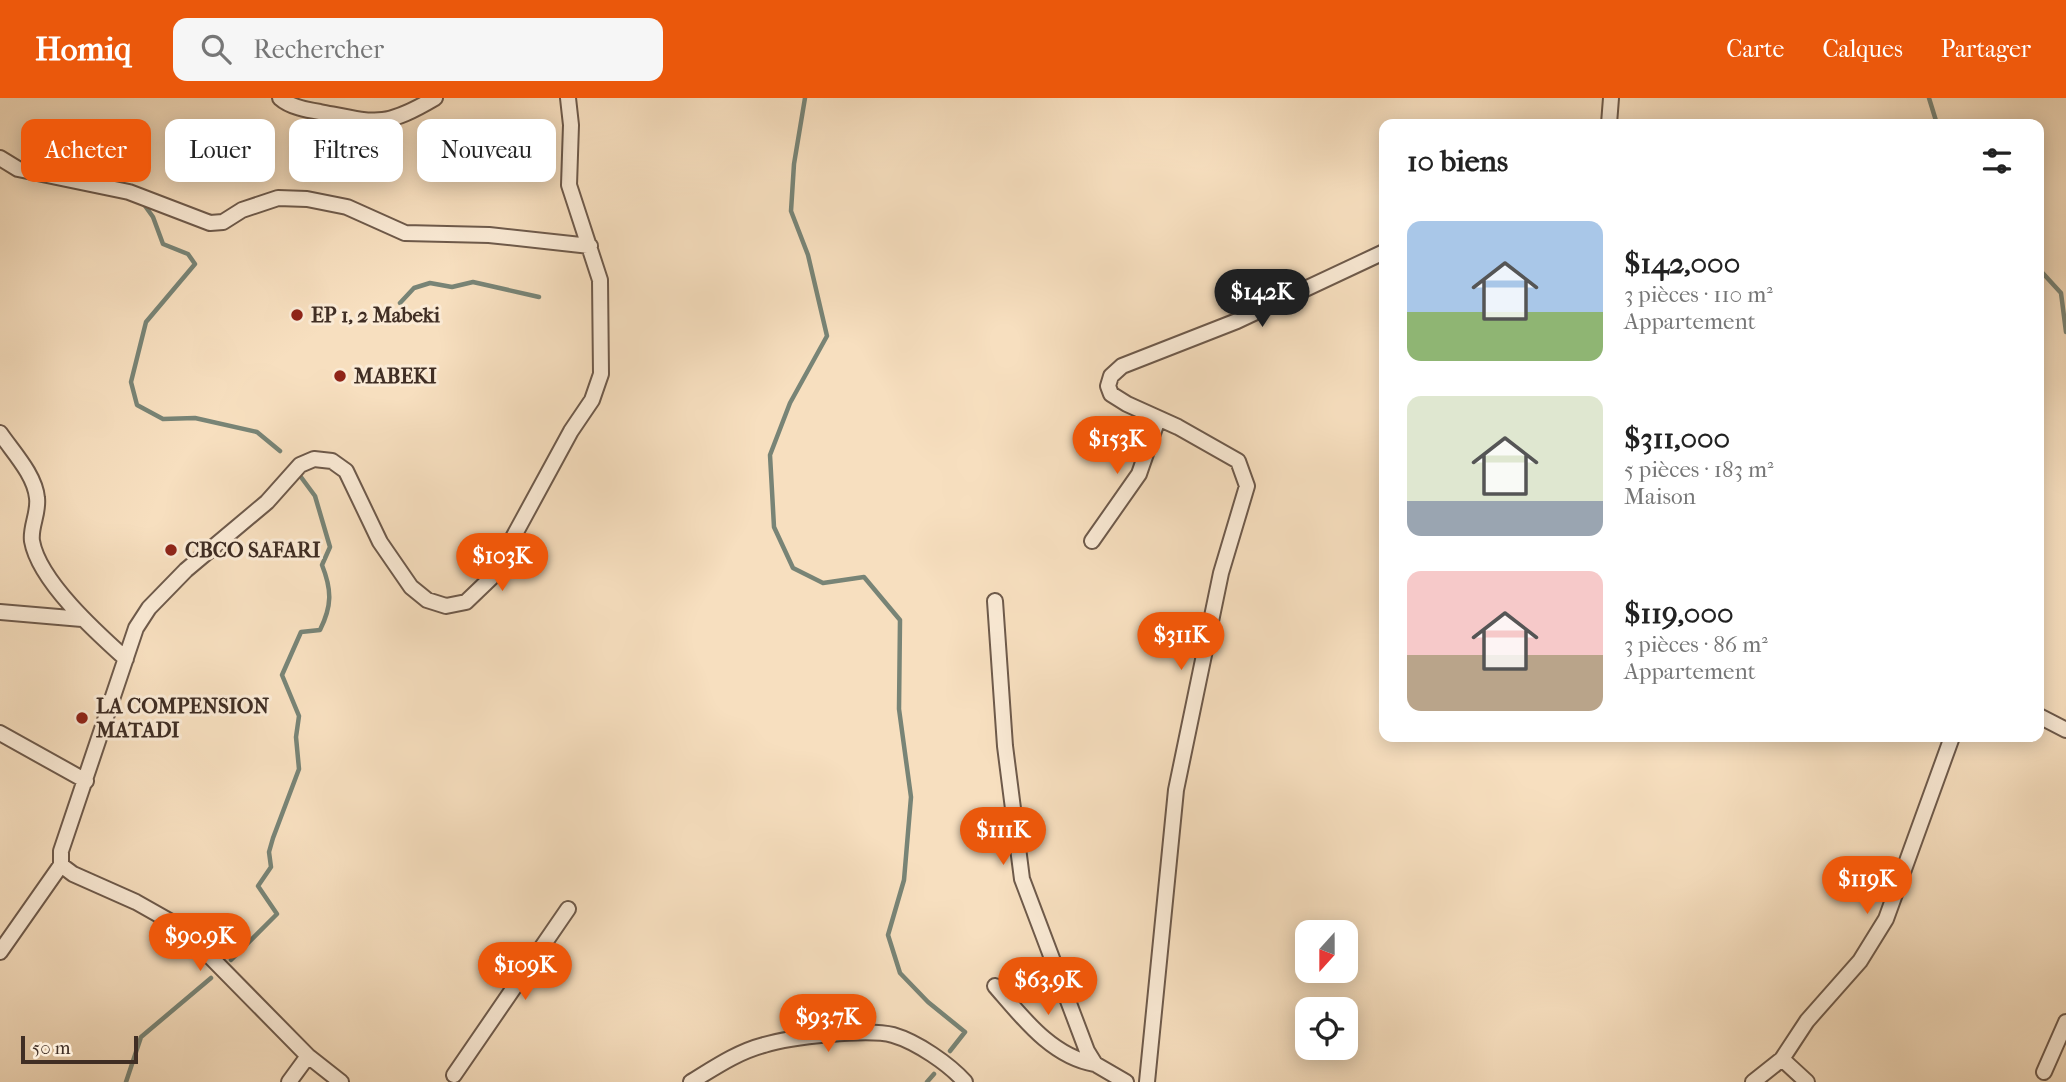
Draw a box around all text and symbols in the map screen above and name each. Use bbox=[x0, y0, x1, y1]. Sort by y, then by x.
search box bbox=[173, 18, 663, 81]
text: Homiq bbox=[35, 30, 131, 69]
icon: search bbox=[197, 30, 235, 68]
text: Rechercher bbox=[253, 34, 384, 65]
text: Carte bbox=[1726, 35, 1784, 63]
text: Calques bbox=[1822, 35, 1903, 63]
text: Partager bbox=[1941, 35, 2031, 63]
chip: Acheter bbox=[21, 119, 151, 182]
chip: Louer bbox=[165, 119, 275, 182]
chip: Filtres bbox=[289, 119, 403, 182]
chip: Nouveau bbox=[417, 119, 556, 182]
icon: filters bbox=[1978, 142, 2016, 180]
text: 10 biens bbox=[1407, 144, 1508, 179]
text: $142,000 bbox=[1624, 246, 1740, 281]
icon: home bbox=[1463, 249, 1547, 333]
pin: $142K bbox=[1213, 270, 1311, 329]
text: $142K bbox=[1231, 278, 1294, 305]
text: 3 pièces · 110 m² bbox=[1624, 281, 1773, 308]
place label: EP 1, 2 Mabeki bbox=[311, 303, 441, 327]
marker: EP 1, 2 Mabeki bbox=[289, 307, 305, 323]
text: Appartement bbox=[1624, 308, 1756, 335]
place label: MABEKI bbox=[353, 364, 437, 388]
marker: MABEKI bbox=[332, 368, 348, 384]
pin: $153K bbox=[1068, 416, 1166, 476]
text: $311,000 bbox=[1624, 421, 1730, 456]
icon: home bbox=[1463, 424, 1547, 508]
text: $153K bbox=[1089, 425, 1145, 452]
text: 5 pièces · 183 m² bbox=[1624, 456, 1774, 483]
text: Maison bbox=[1624, 483, 1696, 510]
pin: $103K bbox=[453, 533, 551, 593]
place label: CBCO SAFARI bbox=[185, 538, 321, 562]
marker: CBCO SAFARI bbox=[163, 542, 179, 558]
text: $103K bbox=[472, 542, 532, 569]
text: $119,000 bbox=[1624, 596, 1734, 631]
icon: home bbox=[1463, 599, 1547, 683]
pin: $311K bbox=[1132, 612, 1230, 672]
text: $311K bbox=[1153, 621, 1209, 648]
text: 3 pièces · 86 m² bbox=[1624, 631, 1768, 658]
text: Appartement bbox=[1624, 658, 1756, 685]
place label: LA COMPENSION MATADI bbox=[95, 694, 269, 742]
marker: LA COMPENSION MATADI bbox=[74, 710, 90, 726]
pin: $111K bbox=[954, 808, 1052, 867]
text: $111K bbox=[976, 816, 1030, 843]
pin: $119K bbox=[1818, 856, 1916, 916]
text: $119K bbox=[1838, 865, 1896, 892]
pin: $90.9K bbox=[143, 914, 257, 973]
north arrow bbox=[1295, 920, 1358, 984]
map controls bbox=[1295, 920, 1358, 1060]
text: $90.9K bbox=[165, 922, 235, 949]
pin: $109K bbox=[476, 942, 574, 1002]
text: $109K bbox=[494, 951, 556, 978]
pin: $63.9K bbox=[991, 958, 1105, 1017]
text: $63.9K bbox=[1014, 966, 1082, 993]
pin: $93.7K bbox=[771, 995, 885, 1054]
button: locate bbox=[1295, 997, 1358, 1060]
text: $93.7K bbox=[795, 1003, 861, 1030]
scale bar bbox=[21, 1033, 138, 1065]
text: 50 m bbox=[32, 1037, 71, 1059]

